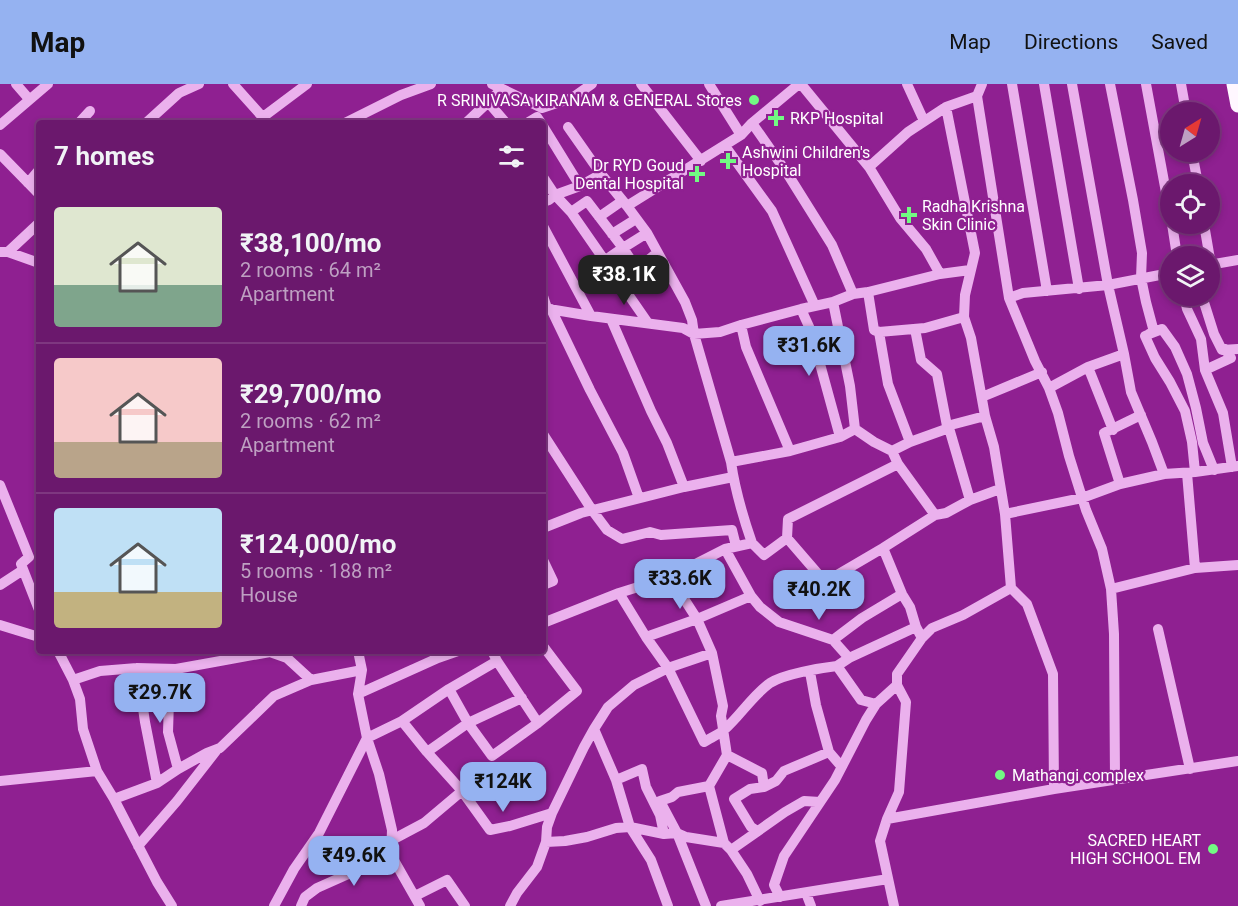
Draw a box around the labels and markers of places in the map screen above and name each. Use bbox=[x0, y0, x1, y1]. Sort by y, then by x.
place label: R SRINIVASA KIRANAM & GENERAL Stores bbox=[437, 91, 742, 110]
marker: R SRINIVASA KIRANAM & GENERAL Stores bbox=[747, 93, 761, 107]
marker: RKP Hospital bbox=[767, 109, 785, 127]
place label: RKP Hospital bbox=[790, 109, 883, 128]
place label: Ashwini Children's Hospital bbox=[742, 143, 870, 180]
marker: Ashwini Children's Hospital bbox=[719, 152, 737, 170]
place label: Dr RYD Goud Dental Hospital bbox=[575, 156, 684, 193]
marker: Dr RYD Goud Dental Hospital bbox=[688, 165, 706, 183]
place label: Radha Krishna Skin Clinic bbox=[922, 197, 1025, 234]
marker: Radha Krishna Skin Clinic bbox=[900, 206, 918, 224]
pin: ₹38.1K bbox=[575, 255, 673, 306]
pin: ₹31.6K bbox=[760, 326, 858, 377]
pin: ₹33.6K bbox=[631, 559, 729, 610]
pin: ₹40.2K bbox=[770, 570, 868, 621]
pin: ₹29.7K bbox=[111, 673, 209, 724]
pin: ₹124K bbox=[461, 762, 545, 813]
place label: Mathangi complex bbox=[1012, 766, 1144, 785]
marker: Mathangi complex bbox=[993, 768, 1007, 782]
place label: SACRED HEART HIGH SCHOOL EM bbox=[1070, 831, 1201, 868]
pin: ₹49.6K bbox=[305, 836, 403, 887]
marker: SACRED HEART HIGH SCHOOL EM bbox=[1206, 842, 1220, 856]

